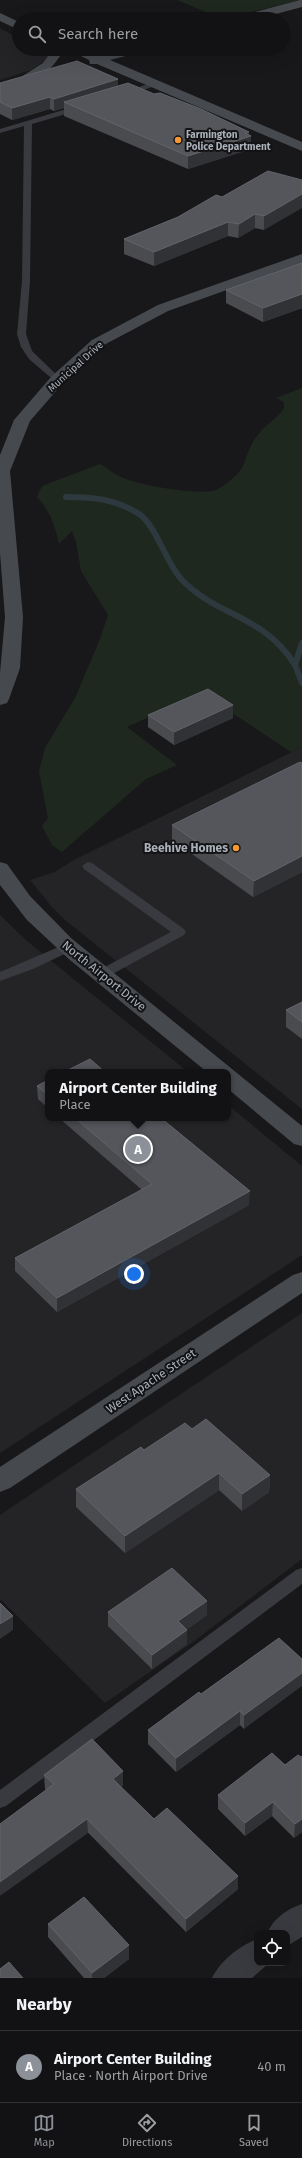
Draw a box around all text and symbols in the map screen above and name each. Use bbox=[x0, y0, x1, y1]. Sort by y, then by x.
search box bbox=[12, 12, 290, 56]
icon: search bbox=[26, 23, 48, 45]
text: Search here bbox=[58, 25, 138, 43]
place label: Farmington Police Department bbox=[186, 129, 271, 153]
marker: Farmington Police Department bbox=[173, 135, 183, 145]
street label: Municipal Drive bbox=[46, 339, 106, 395]
place label: Beehive Homes bbox=[144, 841, 228, 855]
marker: Beehive Homes bbox=[231, 843, 241, 853]
street label: North Airport Drive bbox=[59, 938, 149, 1014]
popup bbox=[45, 1069, 231, 1121]
text: Airport Center Building bbox=[59, 1079, 217, 1097]
text: Place bbox=[59, 1097, 91, 1112]
pin: A bbox=[125, 1134, 151, 1164]
your location bbox=[124, 1264, 144, 1284]
street label: West Apache Street bbox=[104, 1345, 199, 1416]
map controls bbox=[254, 1930, 290, 1966]
button: locate bbox=[254, 1930, 290, 1966]
text: Nearby bbox=[16, 1994, 71, 2015]
text: Airport Center Building bbox=[54, 2050, 211, 2068]
text: A bbox=[25, 2059, 33, 2074]
text: 40 m bbox=[257, 2059, 286, 2074]
text: Place · North Airport Drive bbox=[54, 2068, 208, 2083]
tab: Map bbox=[33, 2112, 55, 2149]
tab: Directions bbox=[122, 2112, 172, 2149]
tab: Saved bbox=[239, 2112, 269, 2149]

